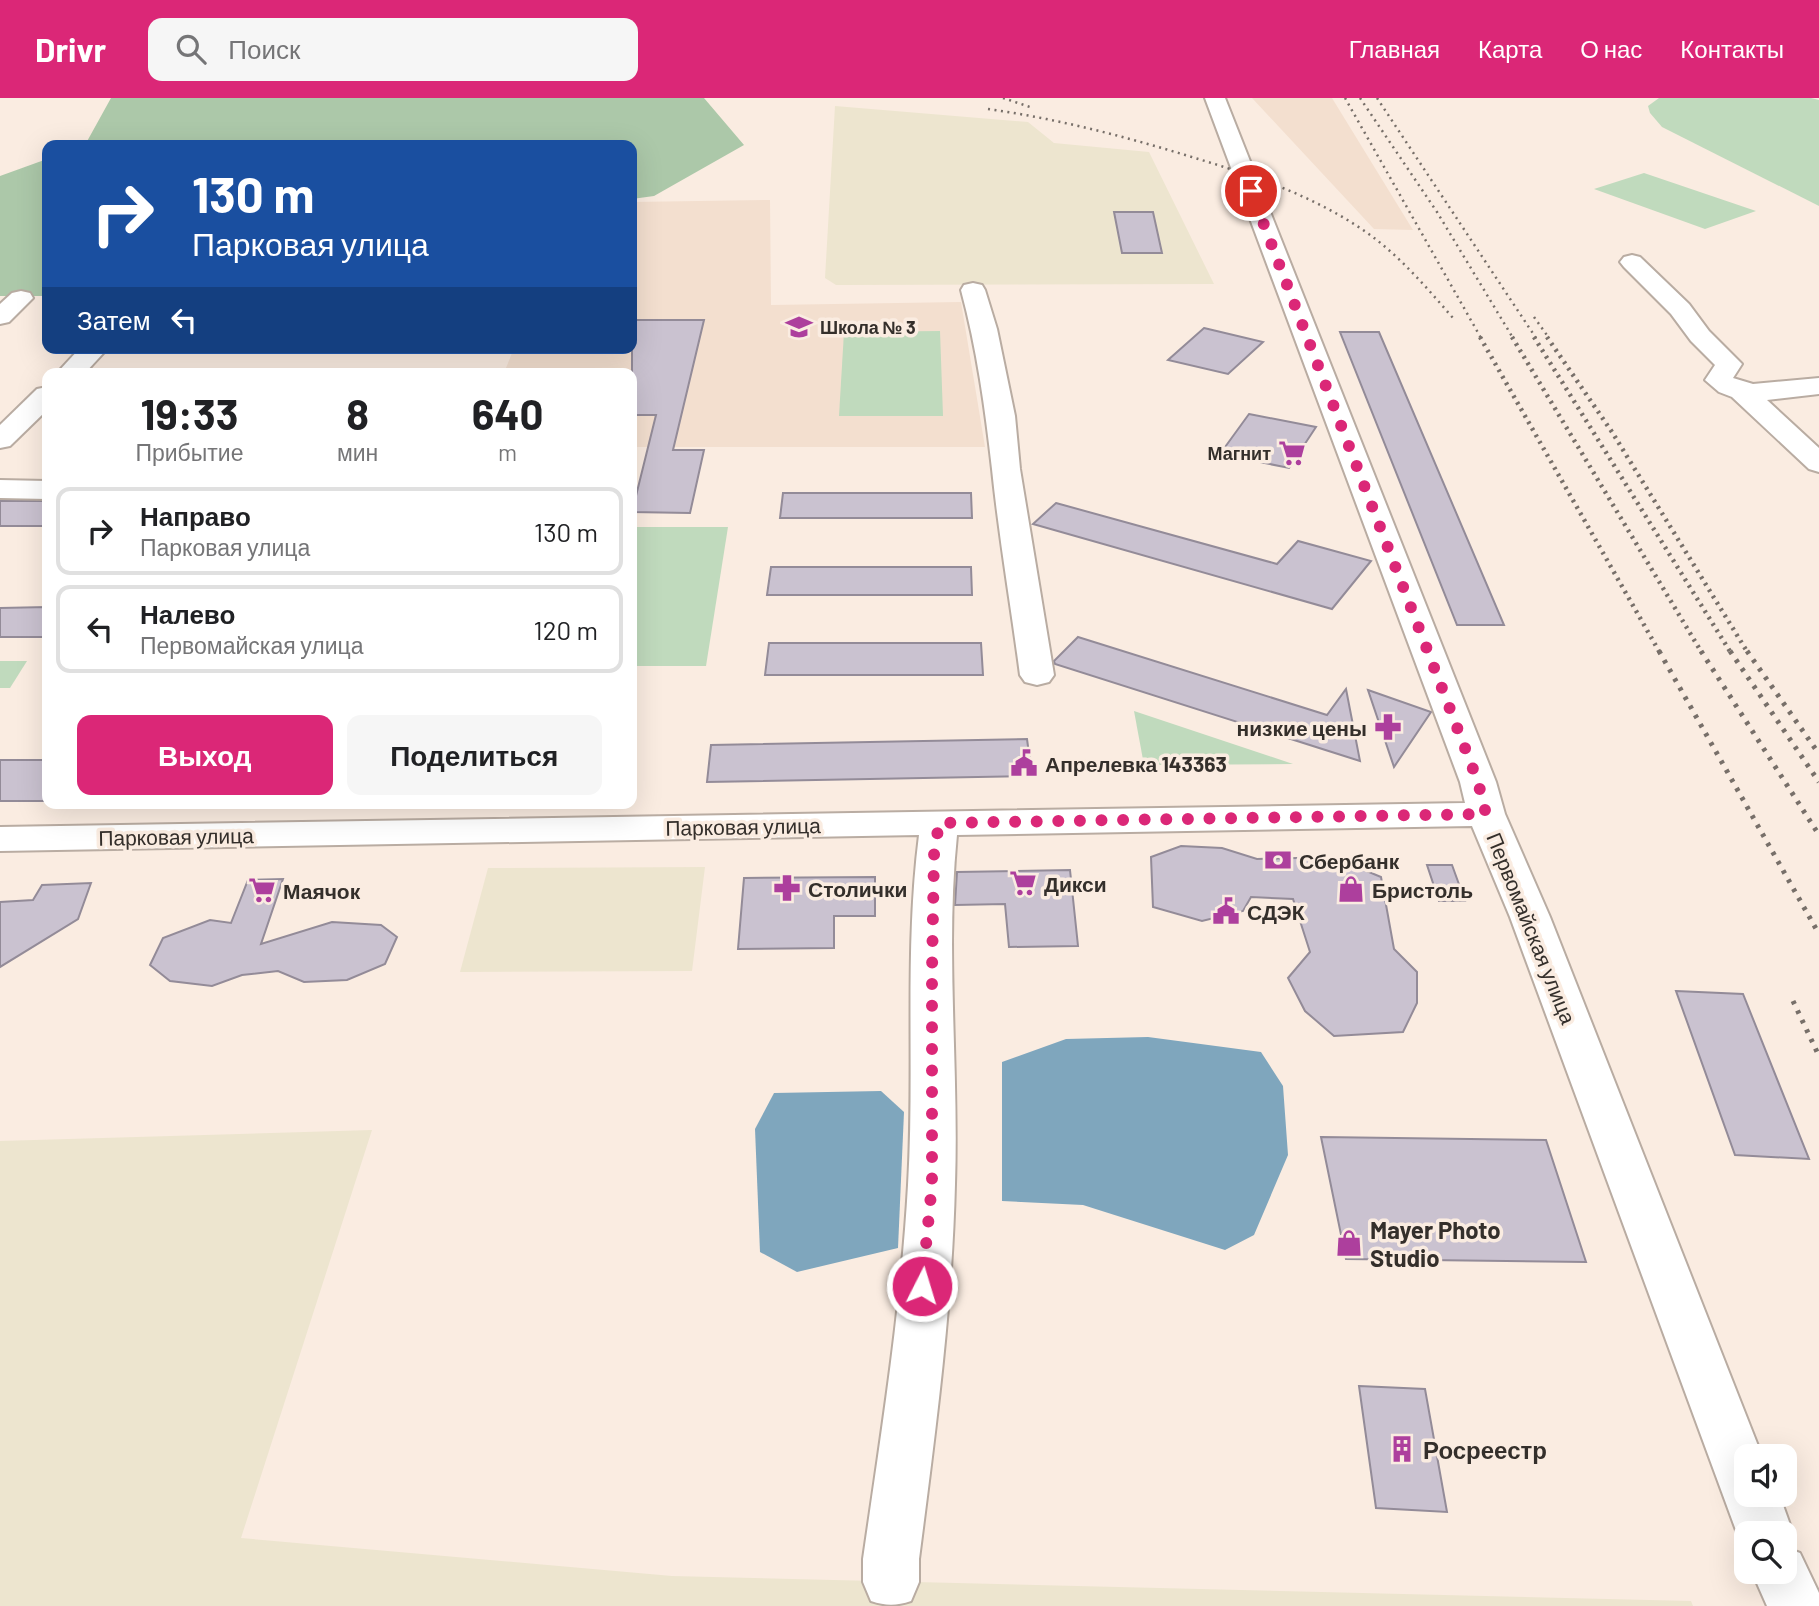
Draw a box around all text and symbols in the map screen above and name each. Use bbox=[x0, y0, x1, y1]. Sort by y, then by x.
search box bbox=[148, 18, 638, 81]
text: Drivr bbox=[35, 29, 106, 69]
icon: search bbox=[172, 30, 210, 68]
text: Поиск bbox=[228, 33, 300, 64]
text: Главная bbox=[1349, 34, 1440, 63]
text: Карта bbox=[1478, 34, 1542, 63]
text: О нас bbox=[1580, 34, 1642, 63]
text: Контакты bbox=[1680, 34, 1784, 63]
pin bbox=[1221, 161, 1281, 221]
text: 130 m bbox=[192, 164, 314, 223]
icon: right bbox=[77, 168, 168, 259]
icon: arrive bbox=[1232, 172, 1270, 210]
text: Парковая улица bbox=[192, 224, 429, 262]
icon: left bbox=[165, 301, 203, 339]
text: Затем bbox=[77, 304, 151, 335]
school or university icon: Школа № 3 bbox=[784, 312, 814, 342]
place label: Школа № 3 bbox=[820, 316, 916, 338]
text: 19:33 bbox=[141, 388, 238, 438]
text: 8 bbox=[346, 388, 369, 438]
text: 640 bbox=[472, 388, 544, 438]
text: Прибытие bbox=[135, 438, 243, 466]
text: мин bbox=[337, 438, 378, 466]
text: m bbox=[498, 438, 517, 466]
supermarket icon: Магнит bbox=[1277, 438, 1307, 468]
place label: Магнит bbox=[1208, 442, 1271, 464]
text: Направо bbox=[140, 500, 251, 531]
icon: right bbox=[81, 512, 119, 550]
text: 130 m bbox=[534, 516, 598, 547]
text: Парковая улица bbox=[140, 533, 310, 561]
text: Налево bbox=[140, 598, 235, 629]
icon: left bbox=[81, 610, 119, 648]
text: 120 m bbox=[534, 614, 598, 645]
text: Первомайская улица bbox=[140, 631, 363, 659]
pharmacy icon: низкие цены bbox=[1373, 712, 1403, 742]
button: Выход bbox=[77, 715, 333, 795]
button: Поделиться bbox=[347, 715, 602, 795]
place label: низкие цены bbox=[1236, 715, 1367, 740]
public building icon: Апрелевка 143363 bbox=[1009, 748, 1039, 778]
place label: Апрелевка 143363 bbox=[1045, 751, 1227, 776]
street label: Парковая улица bbox=[665, 812, 821, 840]
street label: Парковая улица bbox=[98, 822, 254, 850]
street label: Первомайская улица bbox=[1482, 829, 1582, 1028]
bank icon: Сбербанк bbox=[1263, 845, 1293, 875]
place label: Сбербанк bbox=[1299, 848, 1400, 873]
supermarket icon: Дикси bbox=[1008, 868, 1038, 898]
place label: Дикси bbox=[1044, 871, 1107, 896]
pharmacy icon: Столички bbox=[772, 873, 802, 903]
shop icon: Бристоль bbox=[1336, 874, 1366, 904]
supermarket icon: Маячок bbox=[247, 875, 277, 905]
place label: Столички bbox=[808, 876, 907, 901]
place label: Бристоль bbox=[1372, 877, 1473, 902]
place label: Маячок bbox=[283, 878, 361, 903]
public building icon: СДЭК bbox=[1211, 896, 1241, 926]
place label: СДЭК bbox=[1247, 899, 1305, 924]
place label: Mayer Photo Studio bbox=[1370, 1215, 1501, 1272]
shop icon: Mayer Photo Studio bbox=[1334, 1228, 1364, 1258]
position arrow bbox=[885, 1249, 959, 1323]
building icon: Росреестр bbox=[1387, 1434, 1417, 1464]
place label: Росреестр bbox=[1423, 1435, 1547, 1464]
map controls bbox=[1734, 1444, 1797, 1584]
button: sound bbox=[1734, 1444, 1797, 1507]
button: search bbox=[1734, 1521, 1797, 1584]

